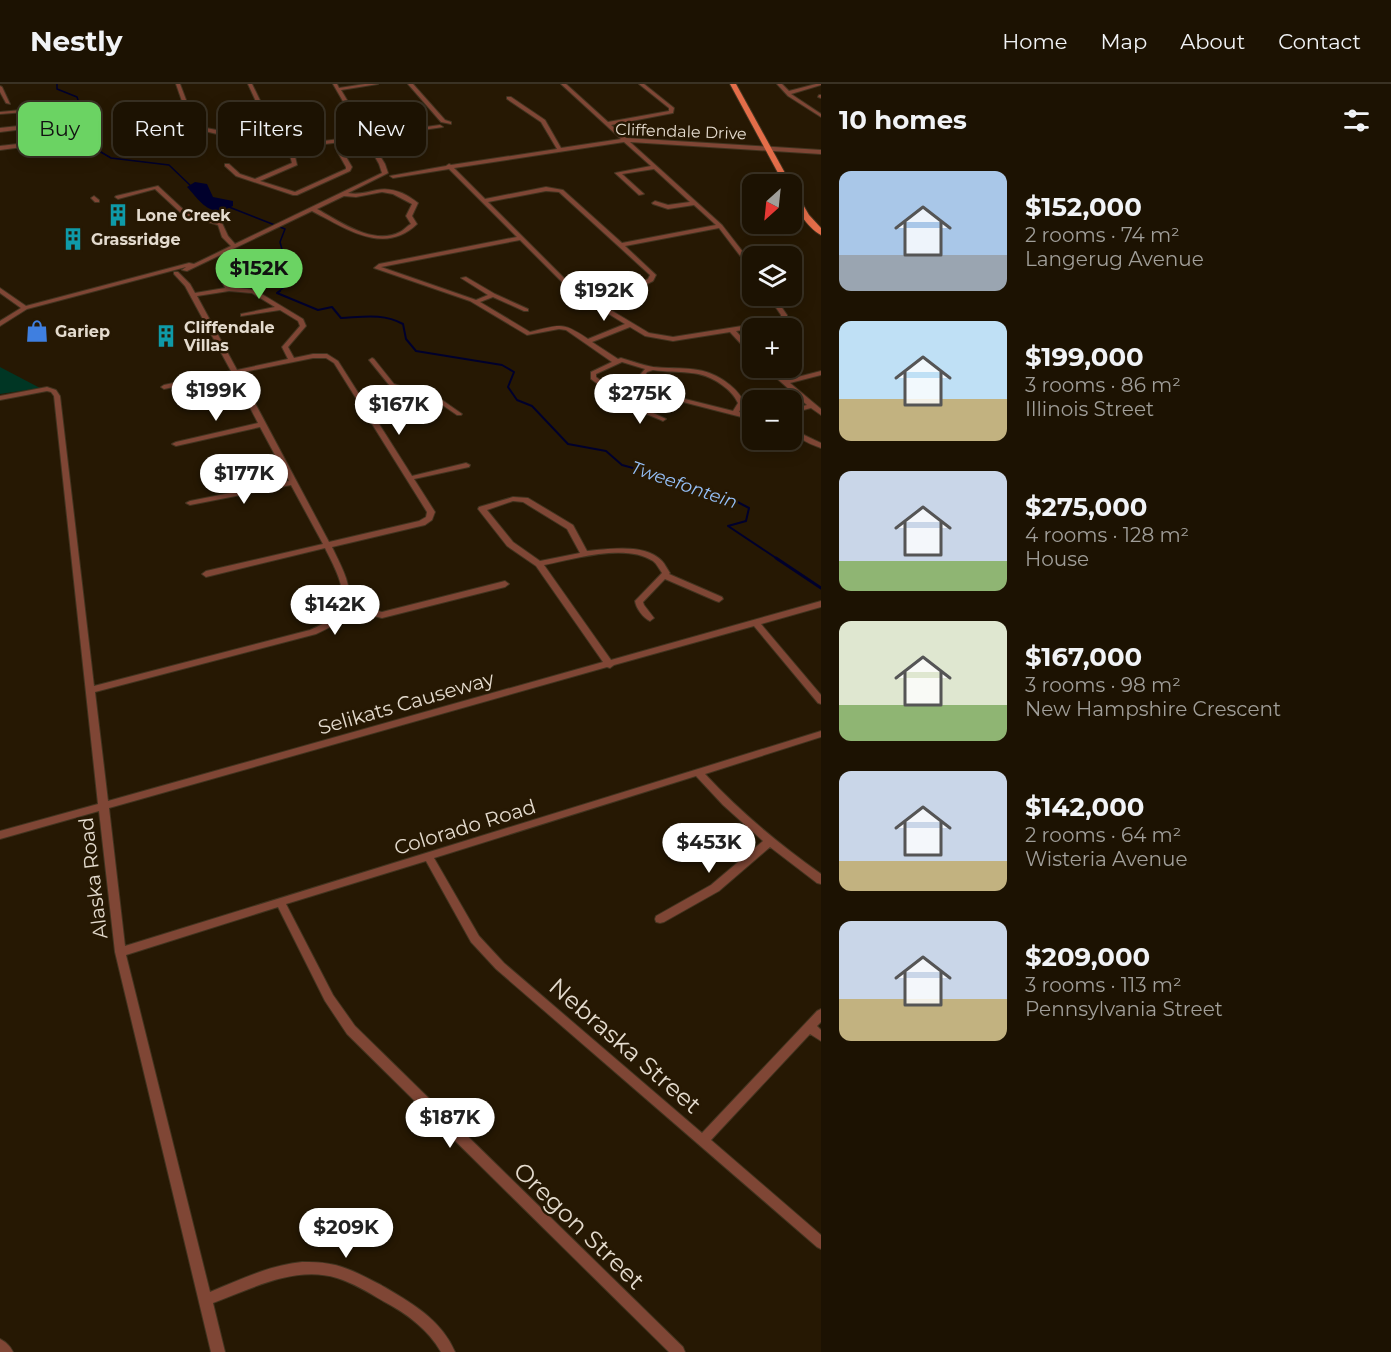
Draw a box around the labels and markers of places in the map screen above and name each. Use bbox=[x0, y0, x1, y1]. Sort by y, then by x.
building icon: Lone Creek bbox=[105, 202, 131, 228]
place label: Lone Creek bbox=[136, 206, 231, 225]
building icon: Grassridge bbox=[60, 226, 86, 252]
place label: Grassridge bbox=[91, 230, 181, 249]
pin: $152K bbox=[217, 249, 301, 300]
pin: $192K bbox=[562, 271, 646, 322]
shop icon: Gariep bbox=[24, 318, 50, 344]
place label: Cliffendale Villas bbox=[183, 318, 275, 355]
place label: Gariep bbox=[55, 322, 110, 341]
building icon: Cliffendale Villas bbox=[153, 323, 179, 349]
pin: $199K bbox=[174, 371, 258, 422]
pin: $275K bbox=[598, 374, 682, 425]
pin: $167K bbox=[357, 385, 441, 436]
pin: $177K bbox=[202, 454, 286, 505]
pin: $142K bbox=[293, 585, 377, 636]
pin: $453K bbox=[667, 823, 751, 874]
pin: $187K bbox=[408, 1098, 492, 1149]
pin: $209K bbox=[304, 1208, 388, 1259]

